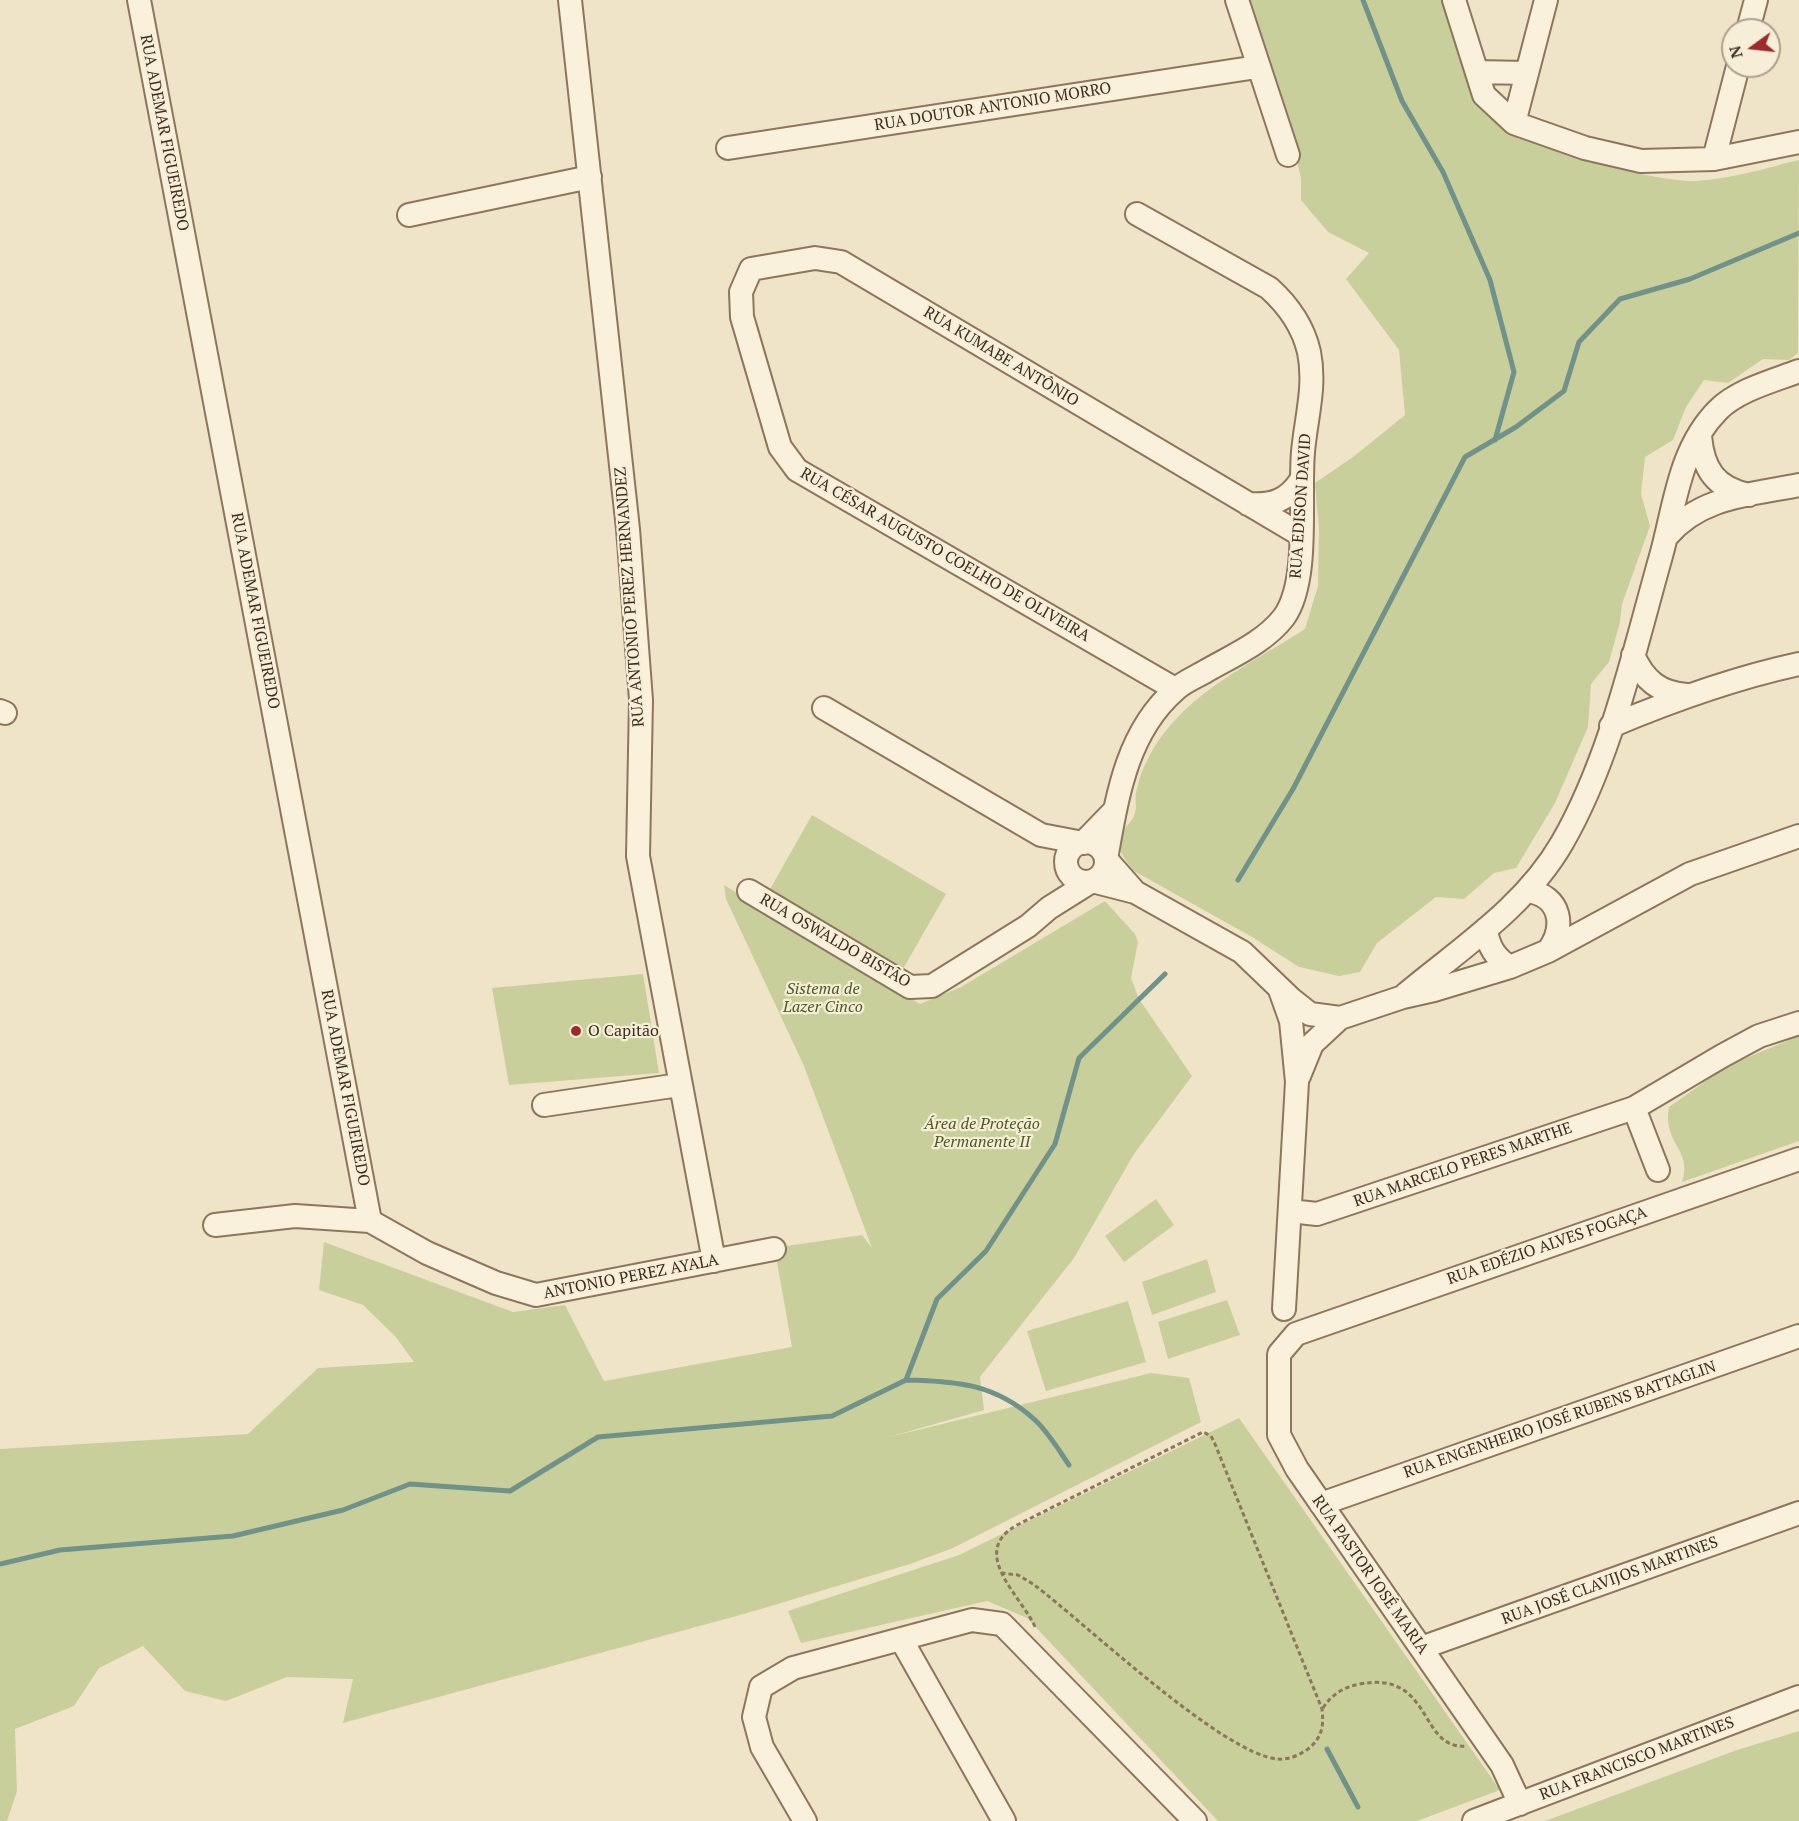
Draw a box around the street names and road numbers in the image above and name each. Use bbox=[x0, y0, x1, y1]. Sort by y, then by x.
street label: RUA ADEMAR FIGUEIREDO bbox=[136, 33, 192, 233]
street label: RUA DOUTOR ANTONIO MORRO bbox=[873, 79, 1113, 135]
street label: RUA KUMABE ANTÔNIO bbox=[920, 303, 1082, 411]
street label: RUA EDISON DAVID bbox=[1286, 433, 1316, 579]
street label: RUA CÉSAR AUGUSTO COELHO DE OLIVEIRA bbox=[797, 464, 1093, 646]
street label: RUA ANTONIO PEREZ HERNANDEZ bbox=[611, 466, 649, 728]
street label: RUA ADEMAR FIGUEIREDO bbox=[227, 511, 283, 711]
street label: RUA OSWALDO BISTÃO bbox=[756, 890, 914, 992]
street label: RUA ADEMAR FIGUEIREDO bbox=[317, 988, 373, 1188]
street label: RUA MARCELO PERES MARTHE bbox=[1351, 1119, 1575, 1211]
street label: RUA EDÉZIO ALVES FOGAÇA bbox=[1445, 1203, 1649, 1289]
street label: ANTONIO PEREZ AYALA bbox=[542, 1251, 720, 1303]
street label: RUA ENGENHEIRO JOSÉ RUBENS BATTAGLIN bbox=[1401, 1357, 1719, 1483]
street label: RUA PASTOR JOSÉ MARIA bbox=[1308, 1492, 1432, 1658]
street label: RUA JOSÉ CLAVIJOS MARTINES bbox=[1499, 1533, 1721, 1629]
street label: RUA FRANCISCO MARTINES bbox=[1537, 1713, 1737, 1805]

